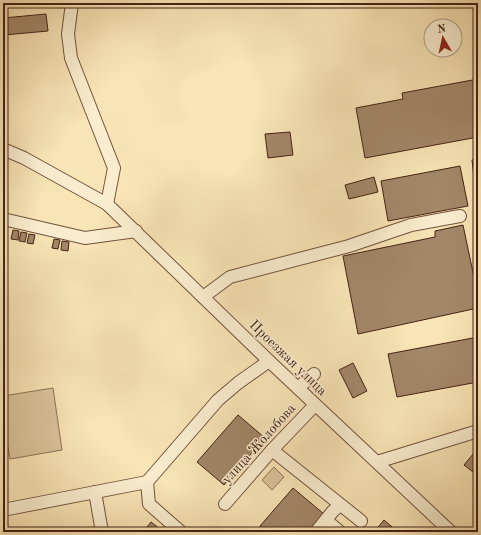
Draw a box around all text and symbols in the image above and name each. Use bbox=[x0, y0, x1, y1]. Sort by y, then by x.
north arrow bbox=[423, 18, 463, 58]
text: N bbox=[437, 23, 447, 36]
street label: Проезжая улица bbox=[247, 318, 330, 398]
street label: улица Жолобова bbox=[220, 401, 298, 487]

